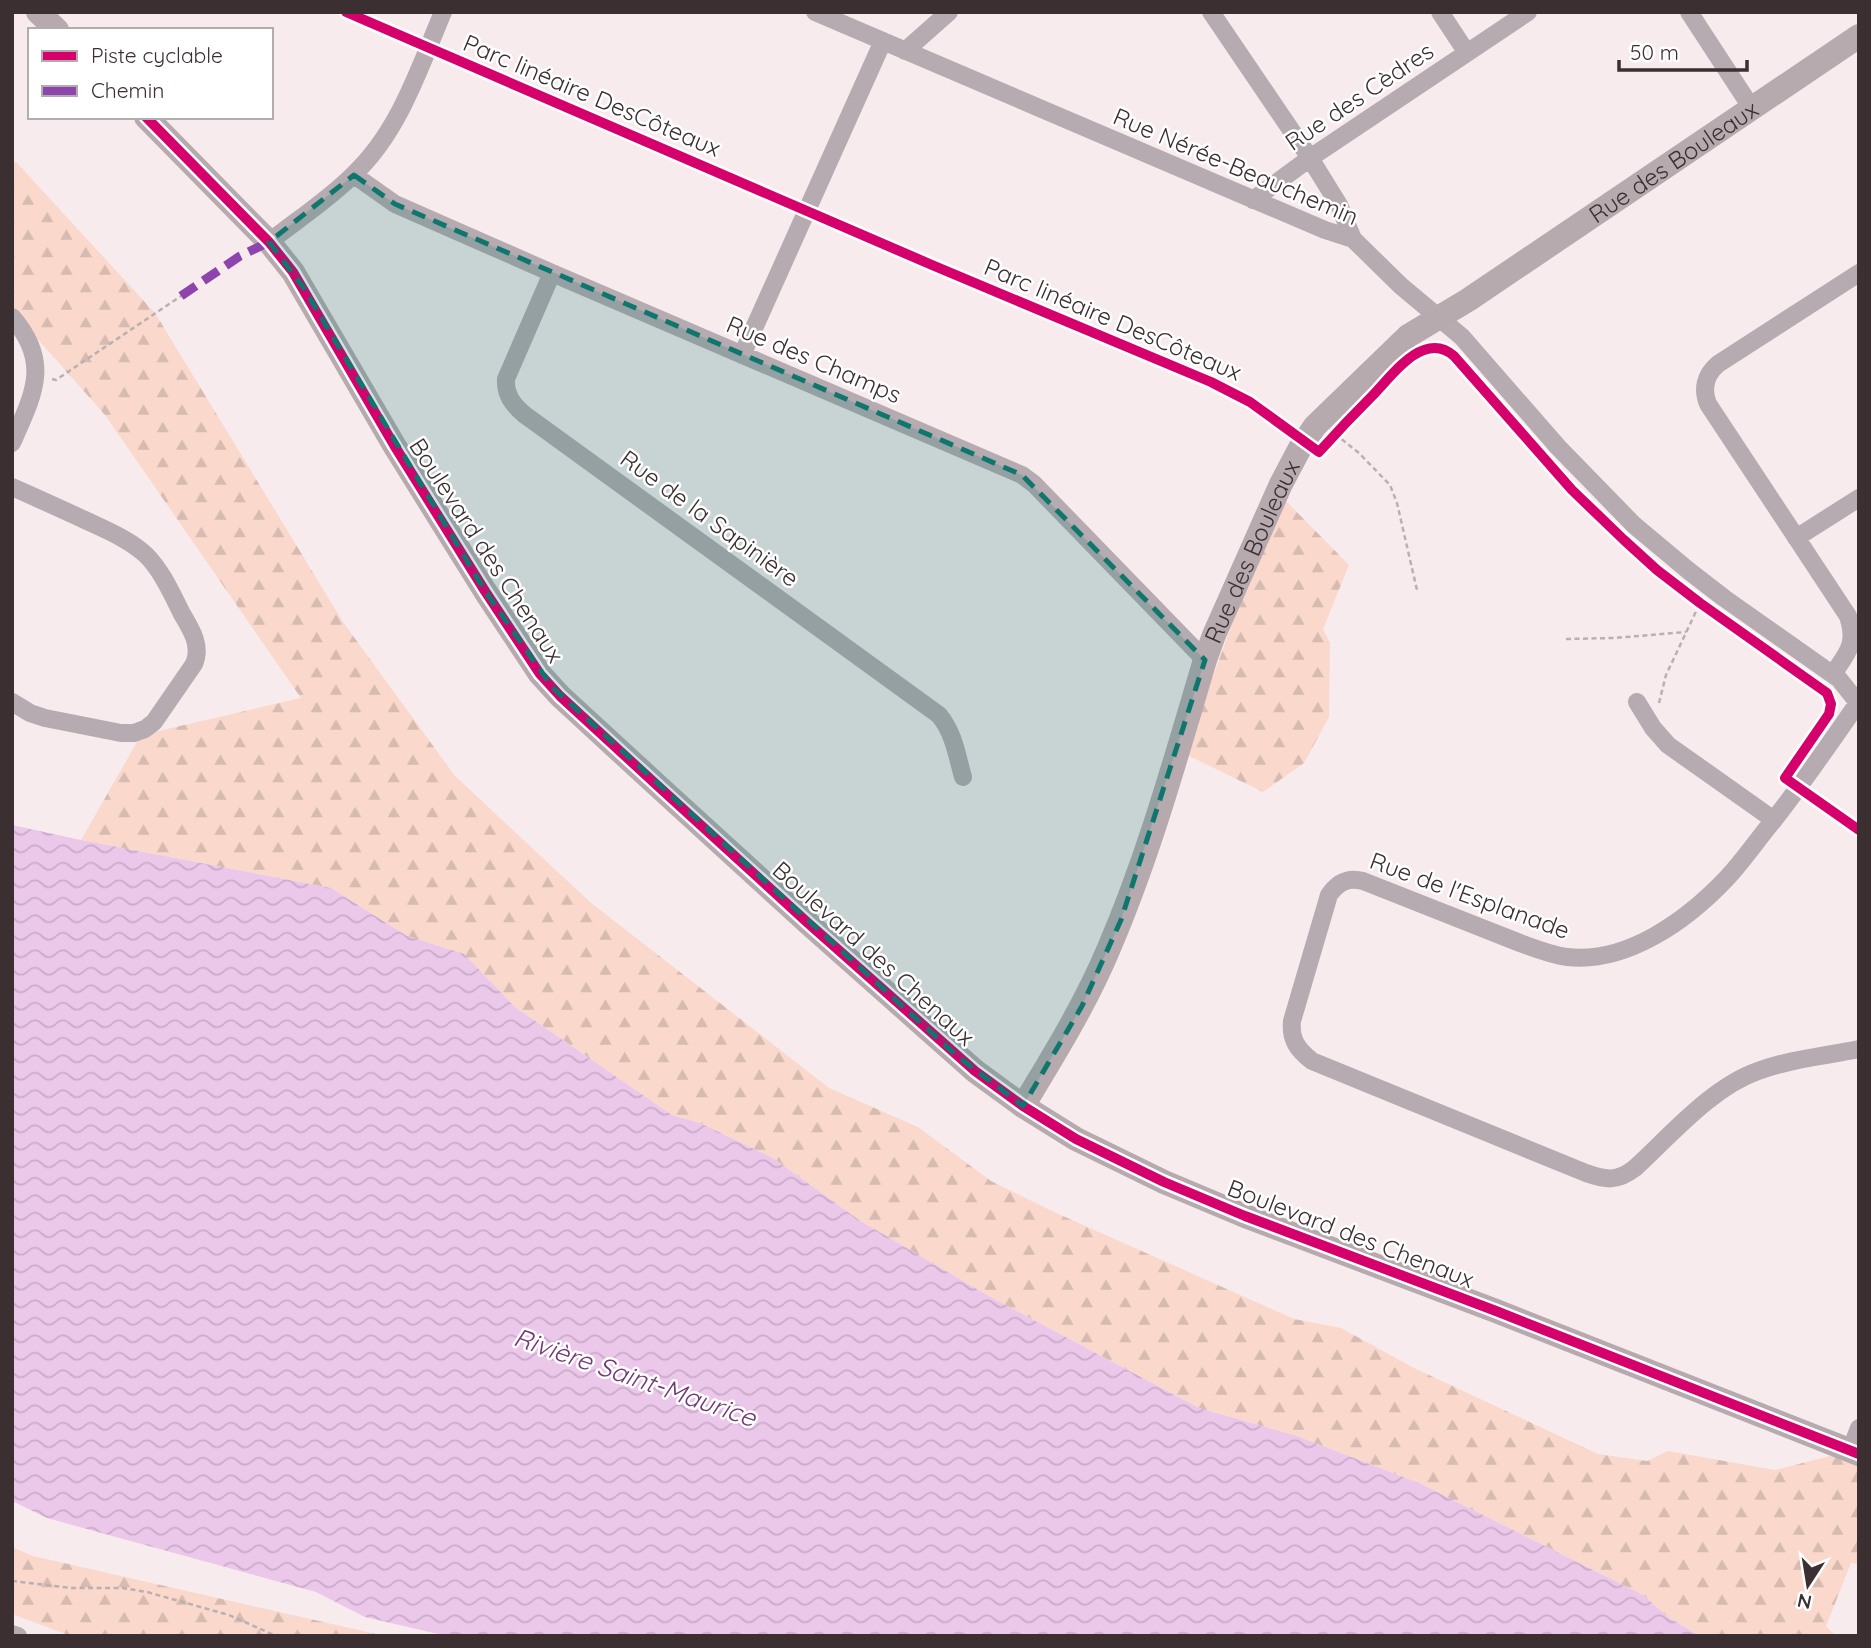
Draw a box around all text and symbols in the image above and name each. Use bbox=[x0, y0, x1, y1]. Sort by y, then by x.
street label: Parc linéaire DesCôteaux bbox=[459, 27, 725, 163]
legend bbox=[28, 28, 273, 119]
scale bar bbox=[1619, 28, 1747, 72]
street label: Rue des Cèdres bbox=[1279, 35, 1439, 157]
text: 50 m bbox=[1630, 39, 1679, 65]
text: Piste cyclable bbox=[91, 42, 223, 68]
text: Chemin bbox=[91, 77, 164, 103]
street label: Rue des Bouleaux bbox=[1583, 94, 1764, 229]
street label: Rue Nérée-Beauchemin bbox=[1109, 101, 1363, 231]
street label: Parc linéaire DesCôteaux bbox=[980, 251, 1246, 387]
street label: Rue des Champs bbox=[722, 309, 906, 409]
street label: Boulevard des Chenaux bbox=[403, 432, 571, 668]
street label: Rue de la Sapinière bbox=[615, 443, 805, 593]
street label: Rue des Bouleaux bbox=[1197, 455, 1306, 648]
street label: Rue de l'Esplanade bbox=[1366, 845, 1574, 945]
street label: Boulevard des Chenaux bbox=[767, 854, 981, 1052]
street label: Boulevard des Chenaux bbox=[1223, 1172, 1479, 1294]
water label: Rivière Saint-Maurice bbox=[510, 1320, 762, 1434]
north arrow bbox=[1773, 1550, 1843, 1620]
text: N bbox=[1795, 1588, 1814, 1615]

